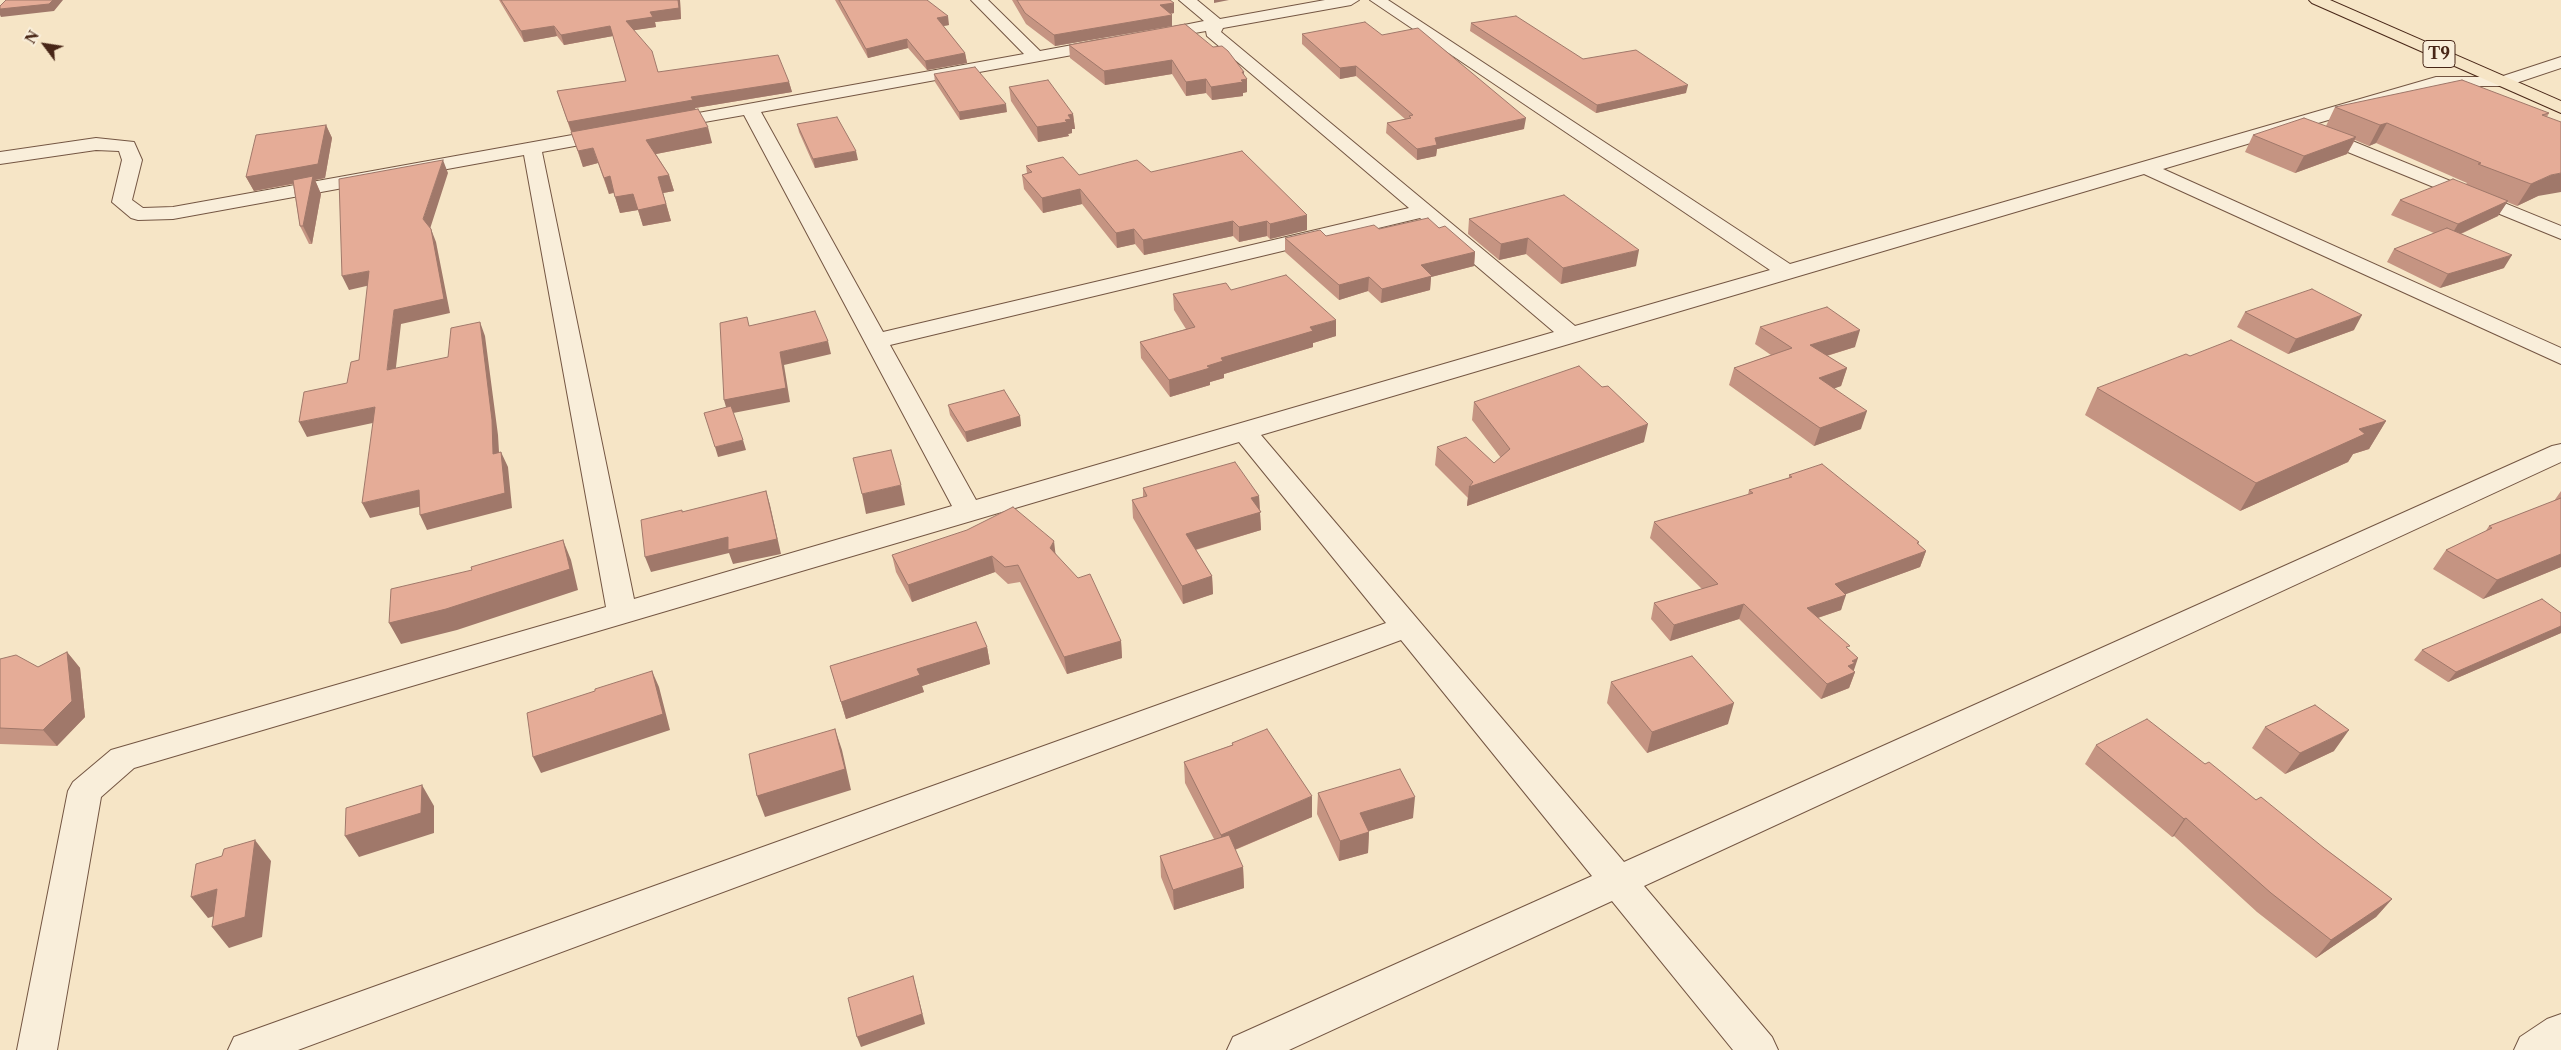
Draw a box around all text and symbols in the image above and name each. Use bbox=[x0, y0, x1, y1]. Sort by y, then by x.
north arrow bbox=[20, 20, 70, 70]
text: N bbox=[21, 27, 43, 47]
road number: T9 bbox=[2423, 41, 2455, 68]

